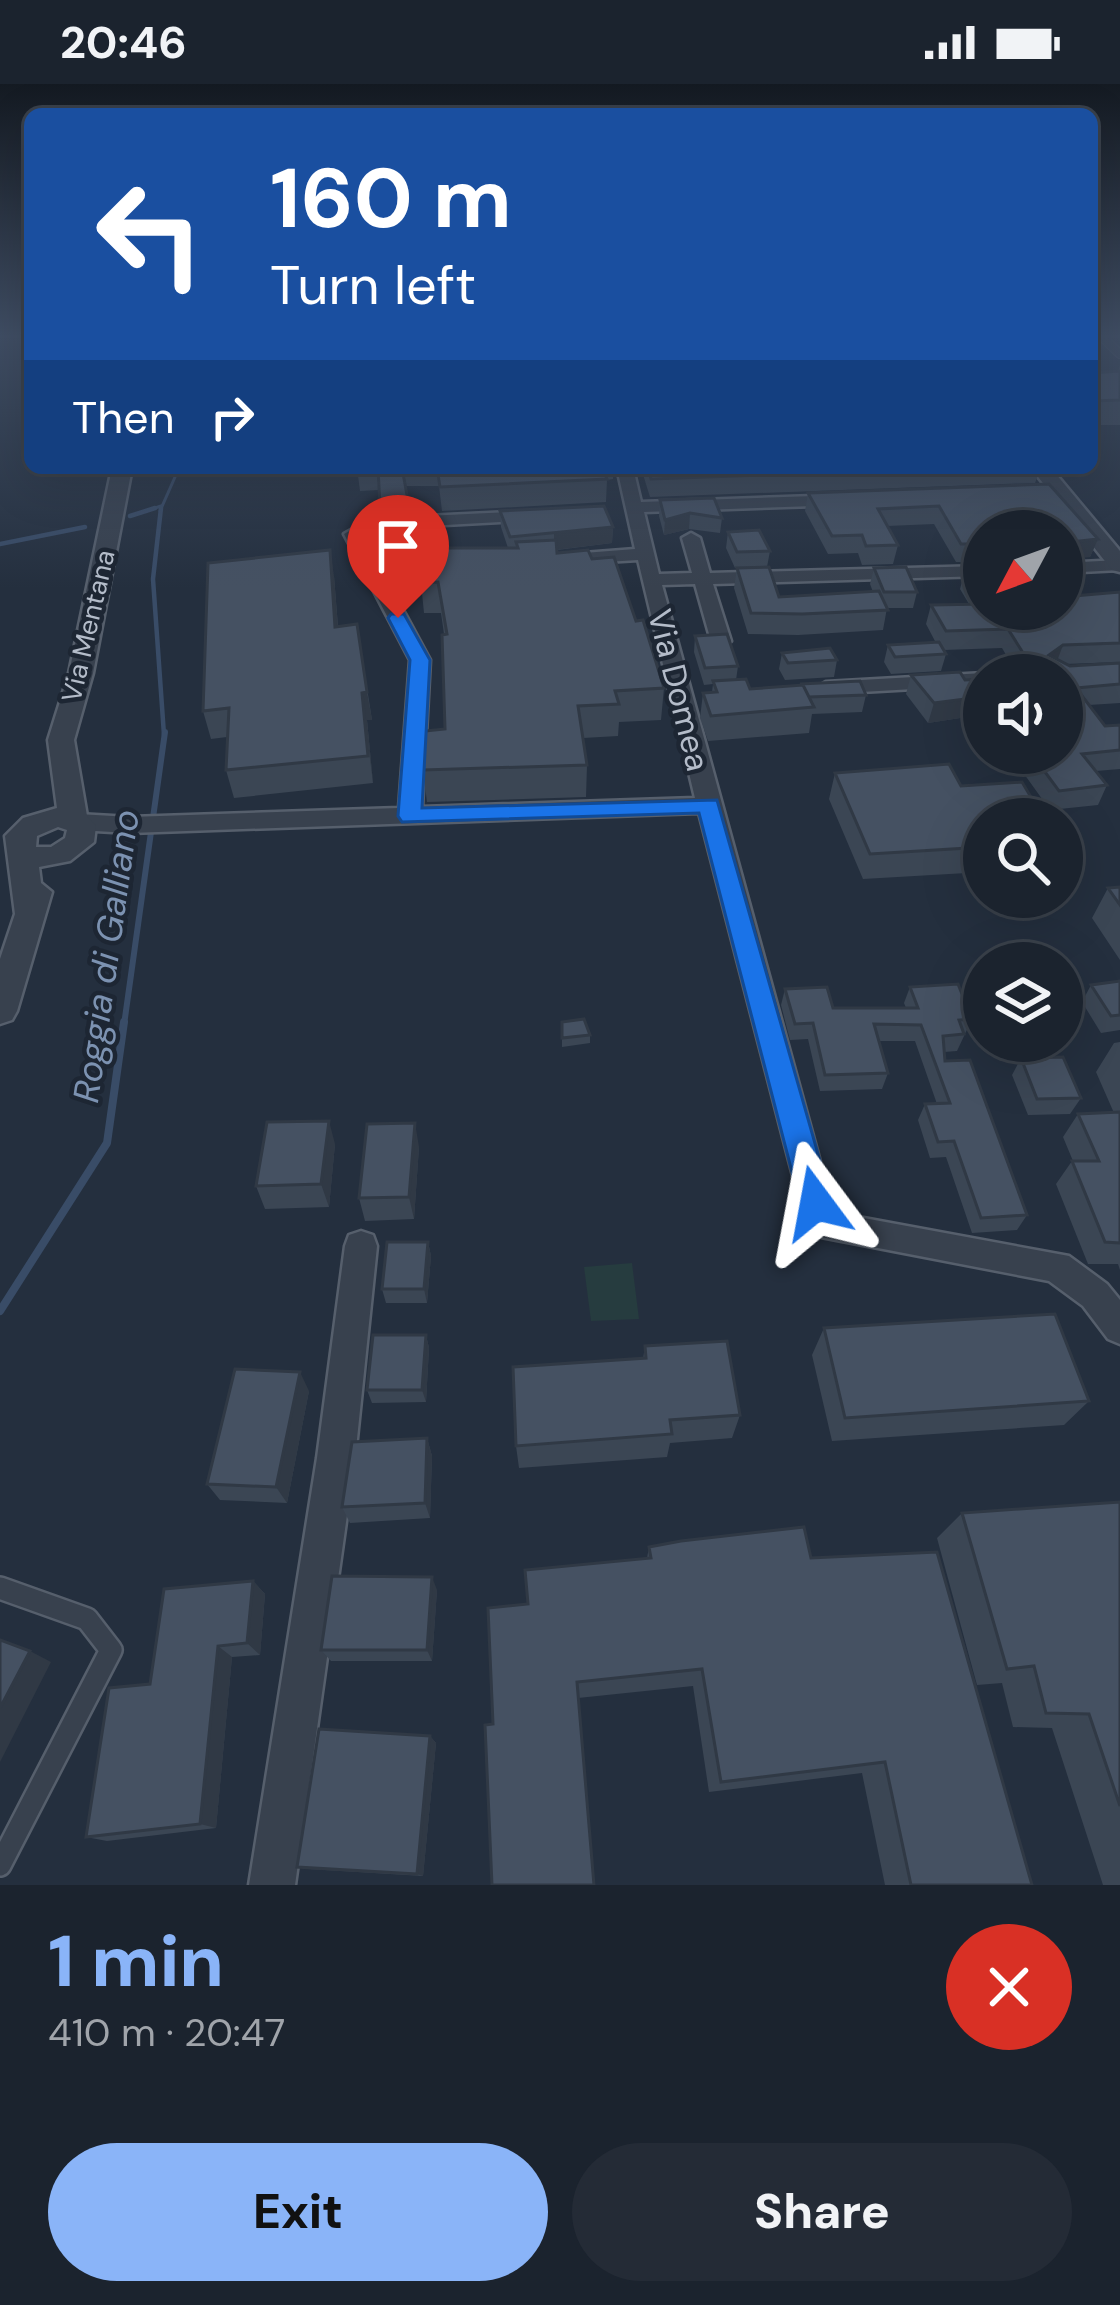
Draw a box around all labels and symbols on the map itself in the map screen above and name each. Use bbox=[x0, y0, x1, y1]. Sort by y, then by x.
pin bbox=[347, 495, 449, 618]
north arrow bbox=[963, 510, 1083, 630]
street label: Via Mentana bbox=[53, 546, 123, 706]
street label: Via Domea bbox=[638, 605, 720, 775]
water label: Roggia di Galliano bbox=[62, 806, 150, 1106]
position arrow bbox=[753, 1140, 879, 1266]

